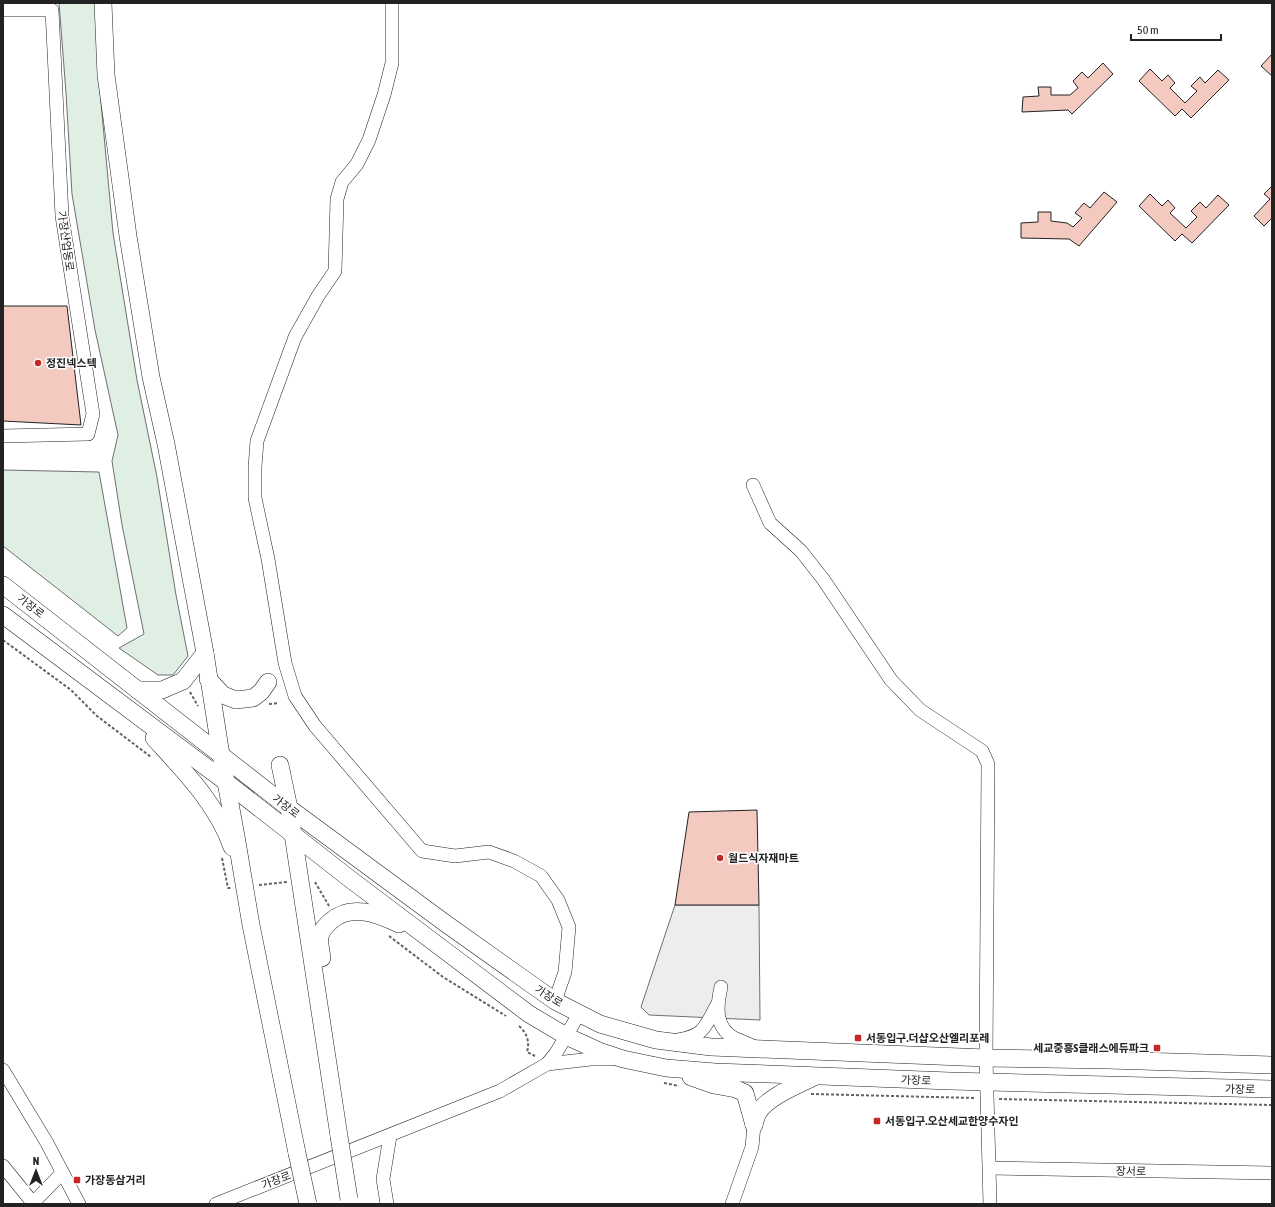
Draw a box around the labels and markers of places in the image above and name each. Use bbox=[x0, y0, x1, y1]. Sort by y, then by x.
place label: 정진넥스텍 bbox=[46, 357, 97, 369]
marker: 정진넥스텍 bbox=[33, 358, 43, 368]
place label: 월드식자재마트 bbox=[728, 852, 799, 864]
marker: 월드식자재마트 bbox=[715, 853, 725, 863]
place label: 서동입구.더샵오산엘리포레 bbox=[866, 1032, 989, 1044]
marker: 서동입구.더샵오산엘리포레 bbox=[853, 1033, 863, 1043]
place label: 세교중흥S클래스에듀파크 bbox=[1033, 1042, 1149, 1054]
marker: 세교중흥S클래스에듀파크 bbox=[1152, 1043, 1162, 1053]
place label: 서동입구.오산세교한양수자인 bbox=[885, 1115, 1019, 1127]
marker: 서동입구.오산세교한양수자인 bbox=[872, 1116, 882, 1126]
place label: 가장동삼거리 bbox=[85, 1174, 146, 1186]
marker: 가장동삼거리 bbox=[72, 1175, 82, 1185]

